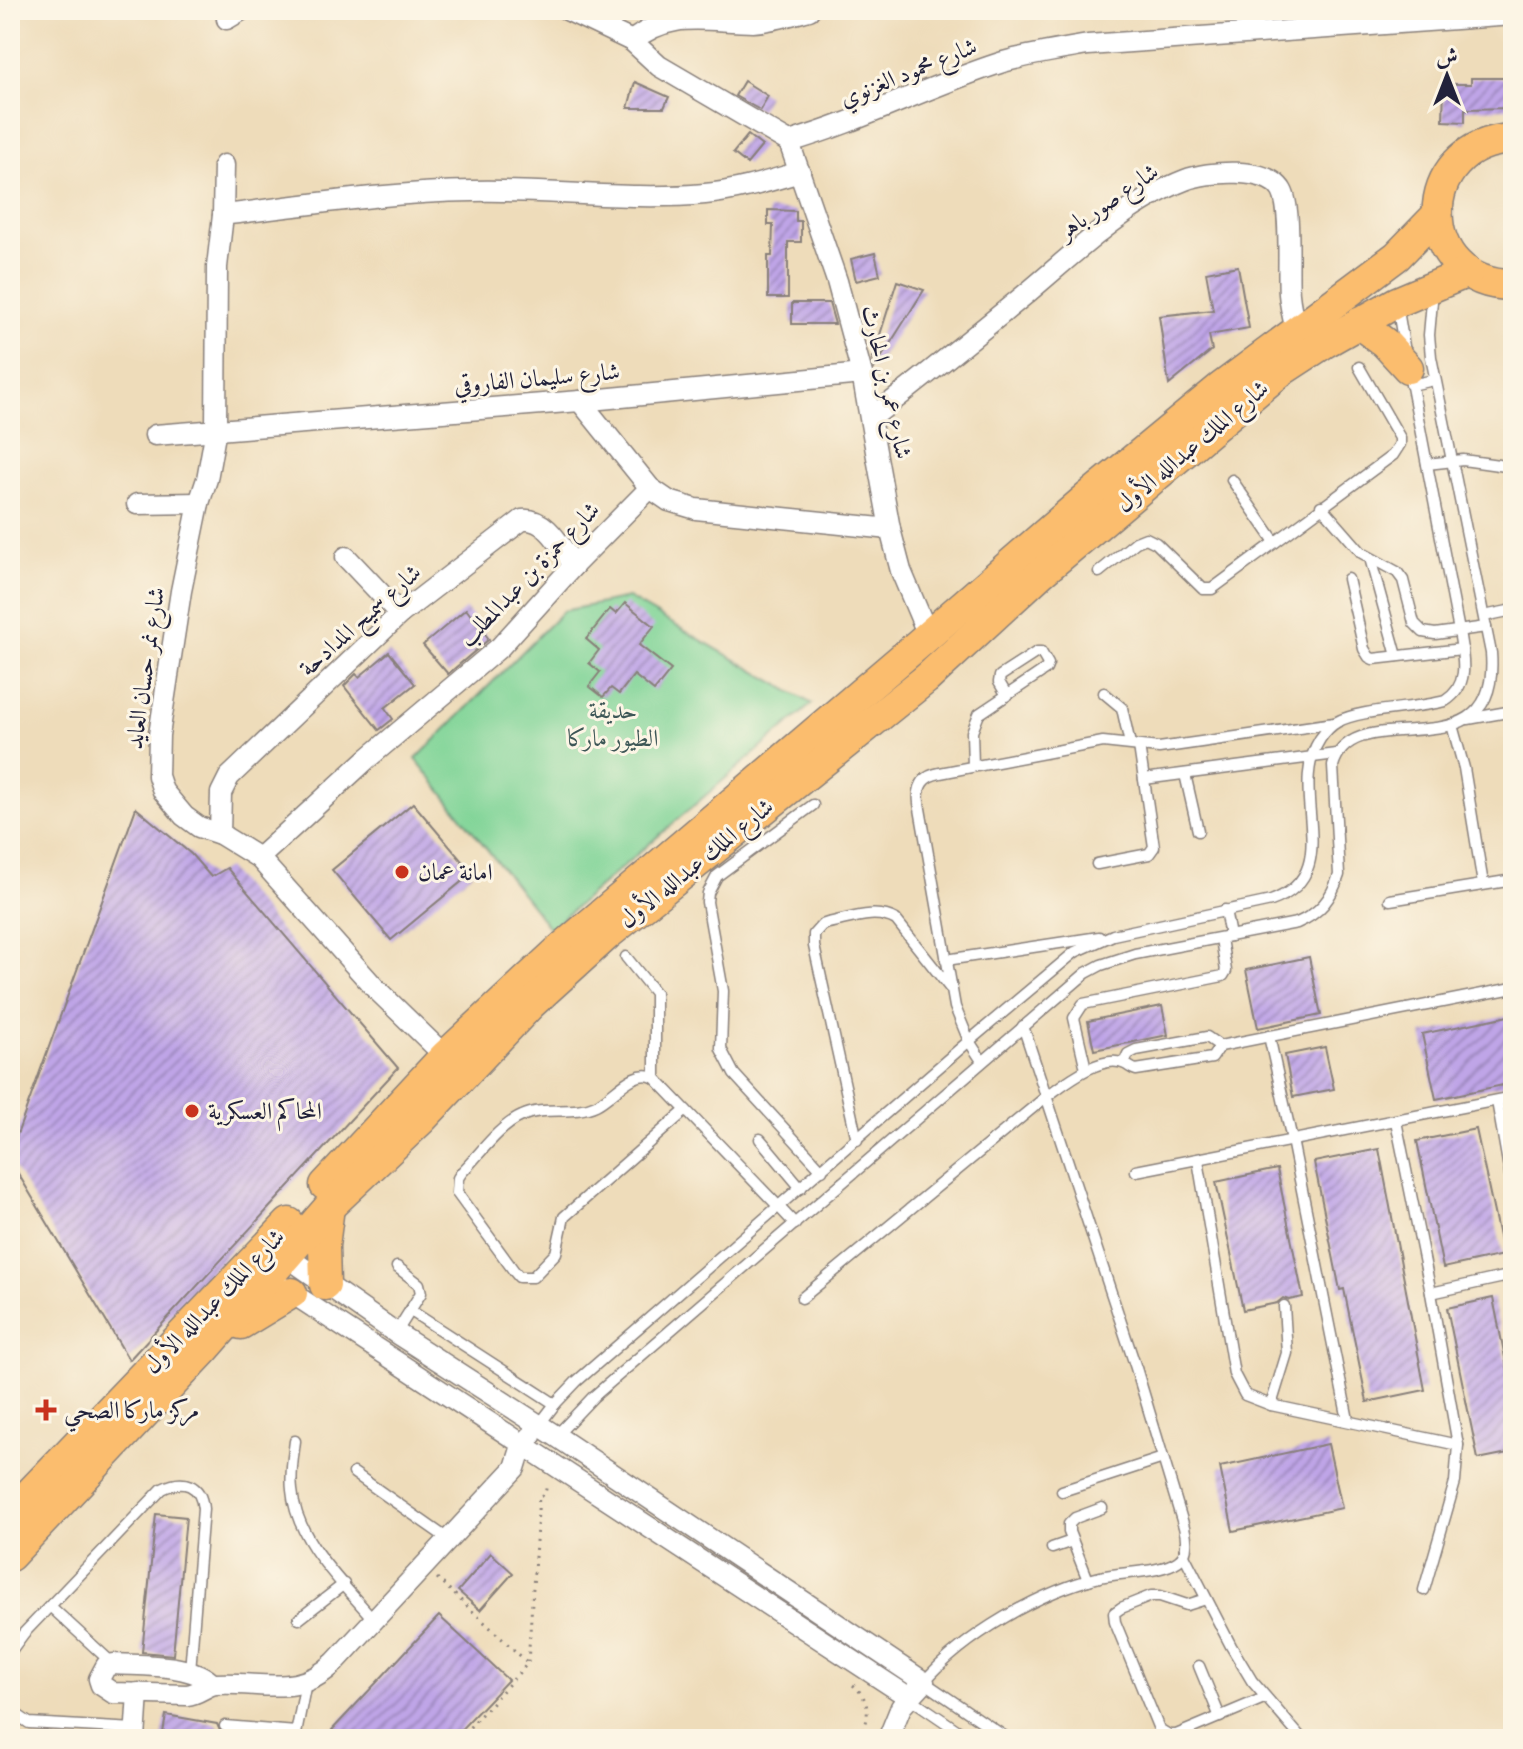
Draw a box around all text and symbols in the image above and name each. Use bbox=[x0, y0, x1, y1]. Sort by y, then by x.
street label: شارع محمود الغزنوي bbox=[835, 32, 983, 118]
north arrow bbox=[1407, 36, 1487, 116]
text: ش bbox=[1436, 44, 1458, 71]
street label: شارع صور باهر bbox=[1050, 157, 1167, 251]
street label: شارع عمر بن الحارث bbox=[850, 302, 918, 463]
street label: شارع سليمان الفاروقي bbox=[453, 357, 622, 405]
street label: شارع الملك عبدالله الأول bbox=[1109, 372, 1278, 523]
street label: شارع حمزة بن عبدالمطلب bbox=[453, 496, 610, 656]
street label: شارع سميح المدادحة bbox=[293, 558, 431, 687]
street label: شارع نمر حسان العايد bbox=[120, 585, 176, 752]
park label: حديقة الطيور ماركا bbox=[568, 696, 658, 754]
street label: شارع الملك عبدالله الأول bbox=[612, 791, 783, 939]
place label: امانة عمان bbox=[418, 858, 493, 888]
marker: امانة عمان bbox=[393, 863, 411, 881]
place label: المحاكم العسكرية bbox=[208, 1097, 322, 1132]
marker: المحاكم العسكرية bbox=[183, 1102, 201, 1120]
street label: شارع الملك عبدالله الأول bbox=[136, 1221, 295, 1383]
place label: مركز ماركا الصحي bbox=[64, 1396, 199, 1433]
marker: مركز ماركا الصحي bbox=[35, 1399, 57, 1421]

